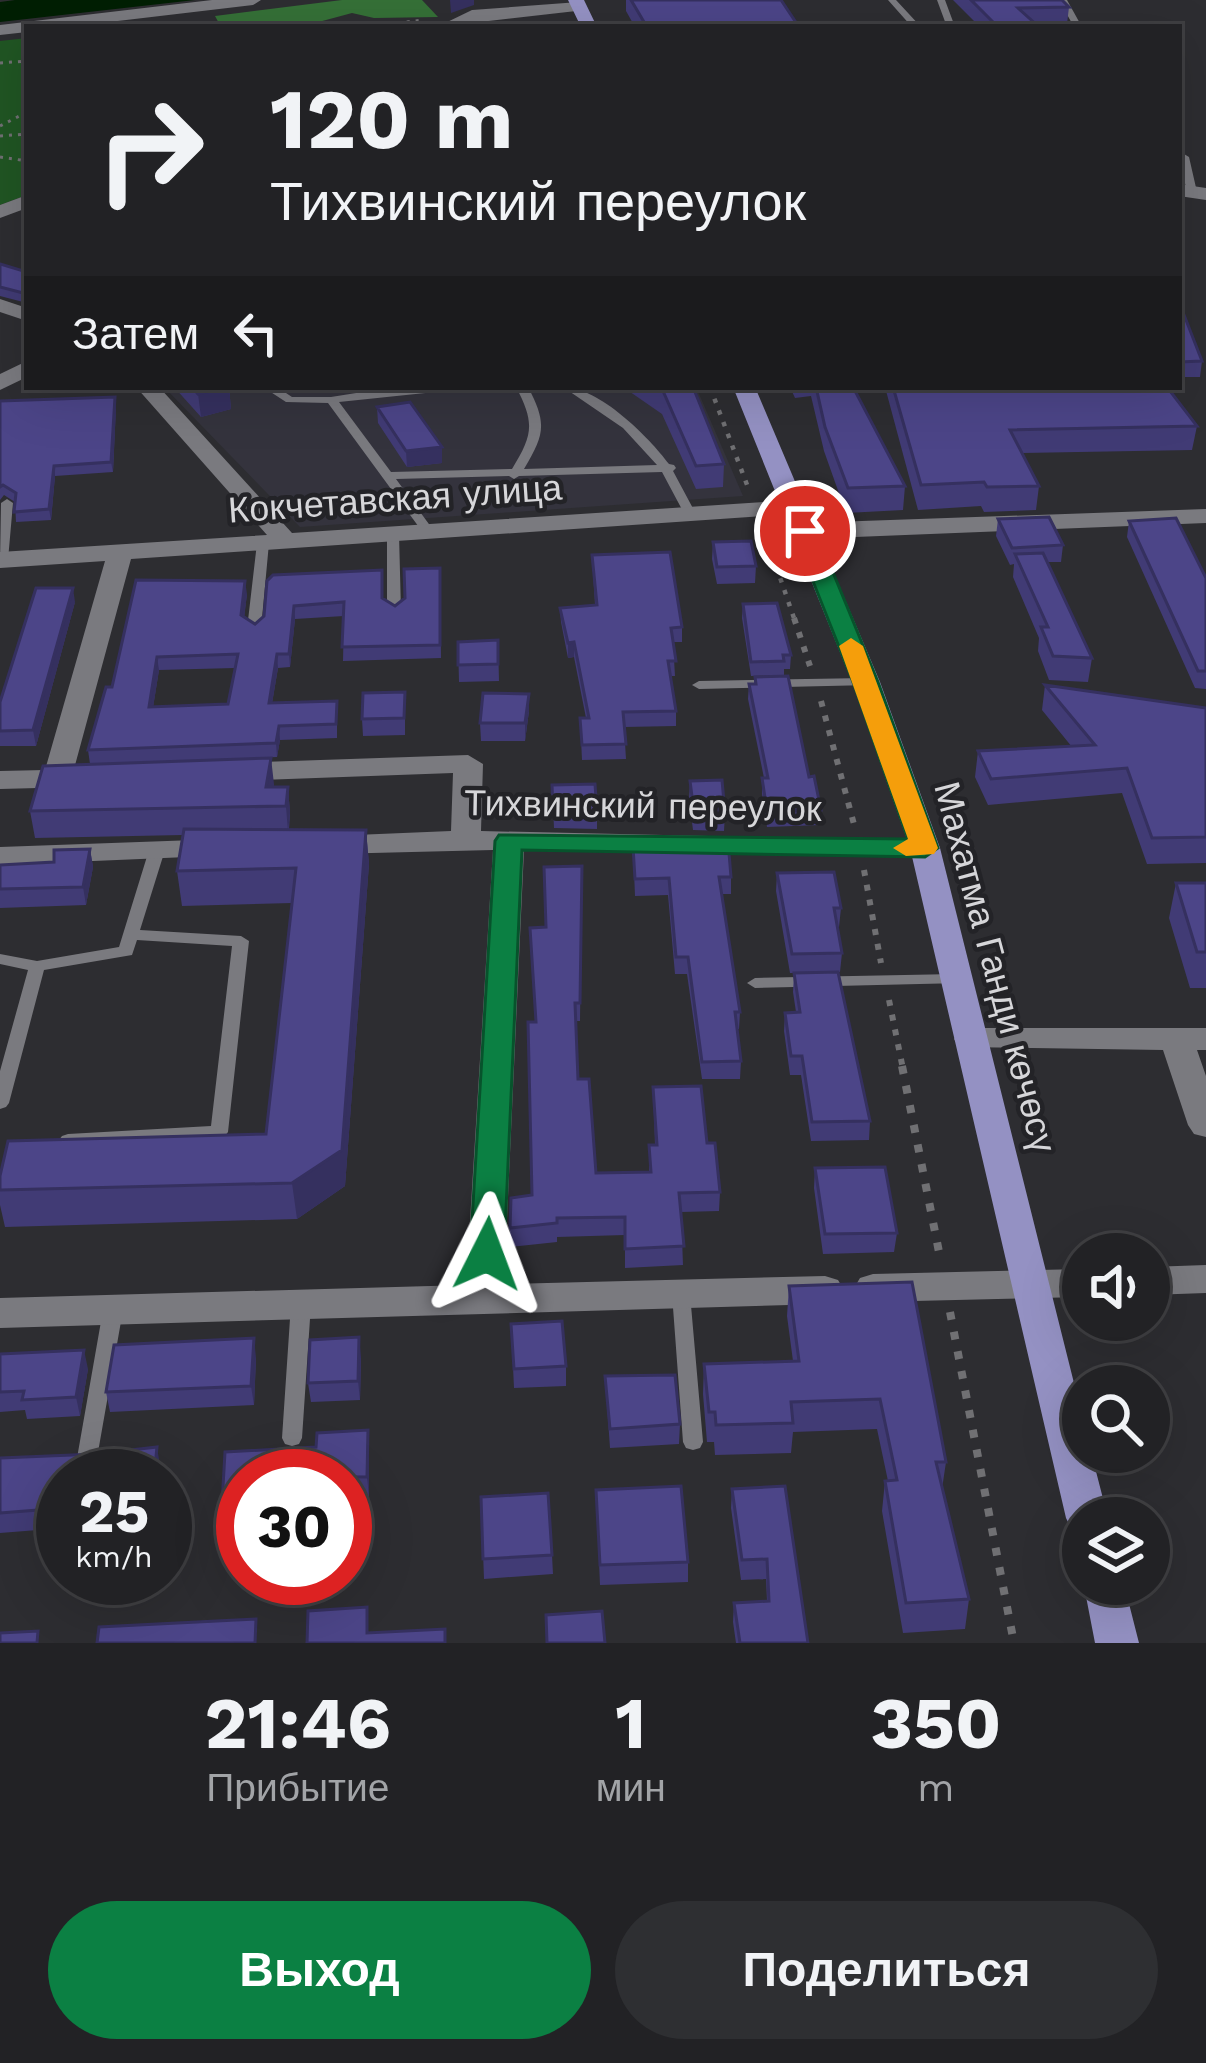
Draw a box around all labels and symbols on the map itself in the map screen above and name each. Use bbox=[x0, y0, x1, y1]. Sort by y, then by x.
street label: Кокчетавская улица bbox=[227, 466, 564, 532]
pin bbox=[754, 480, 856, 582]
street label: Махатма Ганди көчөсү bbox=[925, 777, 1065, 1157]
street label: Тихвинский переулок bbox=[464, 782, 822, 830]
position arrow bbox=[424, 1191, 550, 1317]
speed limit sign: 30 bbox=[216, 1449, 372, 1605]

